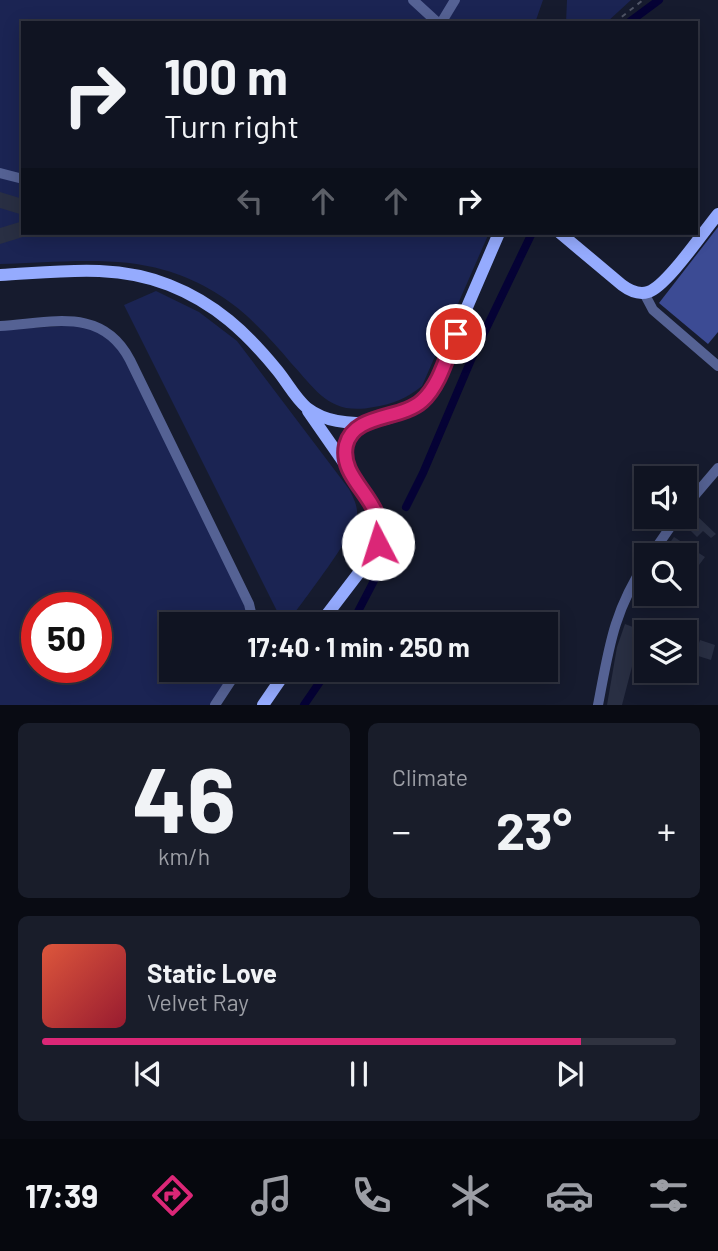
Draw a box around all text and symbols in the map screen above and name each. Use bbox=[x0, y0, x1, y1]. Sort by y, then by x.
text: 100 m bbox=[164, 46, 288, 105]
icon: right bbox=[49, 49, 140, 140]
text: Turn right bbox=[164, 106, 299, 144]
icon: left bbox=[231, 182, 269, 220]
icon: ahead bbox=[304, 182, 342, 220]
icon: ahead bbox=[377, 182, 415, 220]
icon: right bbox=[450, 182, 488, 220]
pin bbox=[426, 304, 486, 364]
icon: arrive bbox=[437, 315, 475, 353]
map controls bbox=[634, 466, 697, 683]
button: sound bbox=[634, 466, 697, 529]
position arrow bbox=[341, 507, 415, 581]
button: search bbox=[634, 543, 697, 606]
speed limit sign: 50 bbox=[21, 592, 112, 683]
button: layers bbox=[634, 620, 697, 683]
text: 17:40 · 1 min · 250 m bbox=[247, 631, 470, 662]
text: 46 bbox=[132, 742, 236, 851]
text: Climate bbox=[392, 763, 468, 791]
text: 23° bbox=[496, 798, 572, 860]
text: − bbox=[392, 807, 411, 853]
text: + bbox=[657, 807, 676, 853]
text: km/h bbox=[158, 842, 210, 870]
text: Static Love bbox=[147, 957, 277, 988]
text: Velvet Ray bbox=[147, 988, 249, 1016]
icon: previous bbox=[129, 1055, 167, 1093]
icon: pause bbox=[340, 1055, 378, 1093]
icon: next bbox=[551, 1055, 589, 1093]
icon: directions bbox=[148, 1171, 197, 1220]
icon: music bbox=[247, 1171, 296, 1220]
icon: phone bbox=[347, 1171, 396, 1220]
icon: climate bbox=[446, 1171, 495, 1220]
icon: car bbox=[545, 1171, 594, 1220]
icon: filters bbox=[644, 1171, 693, 1220]
text: 17:39 bbox=[25, 1176, 98, 1214]

